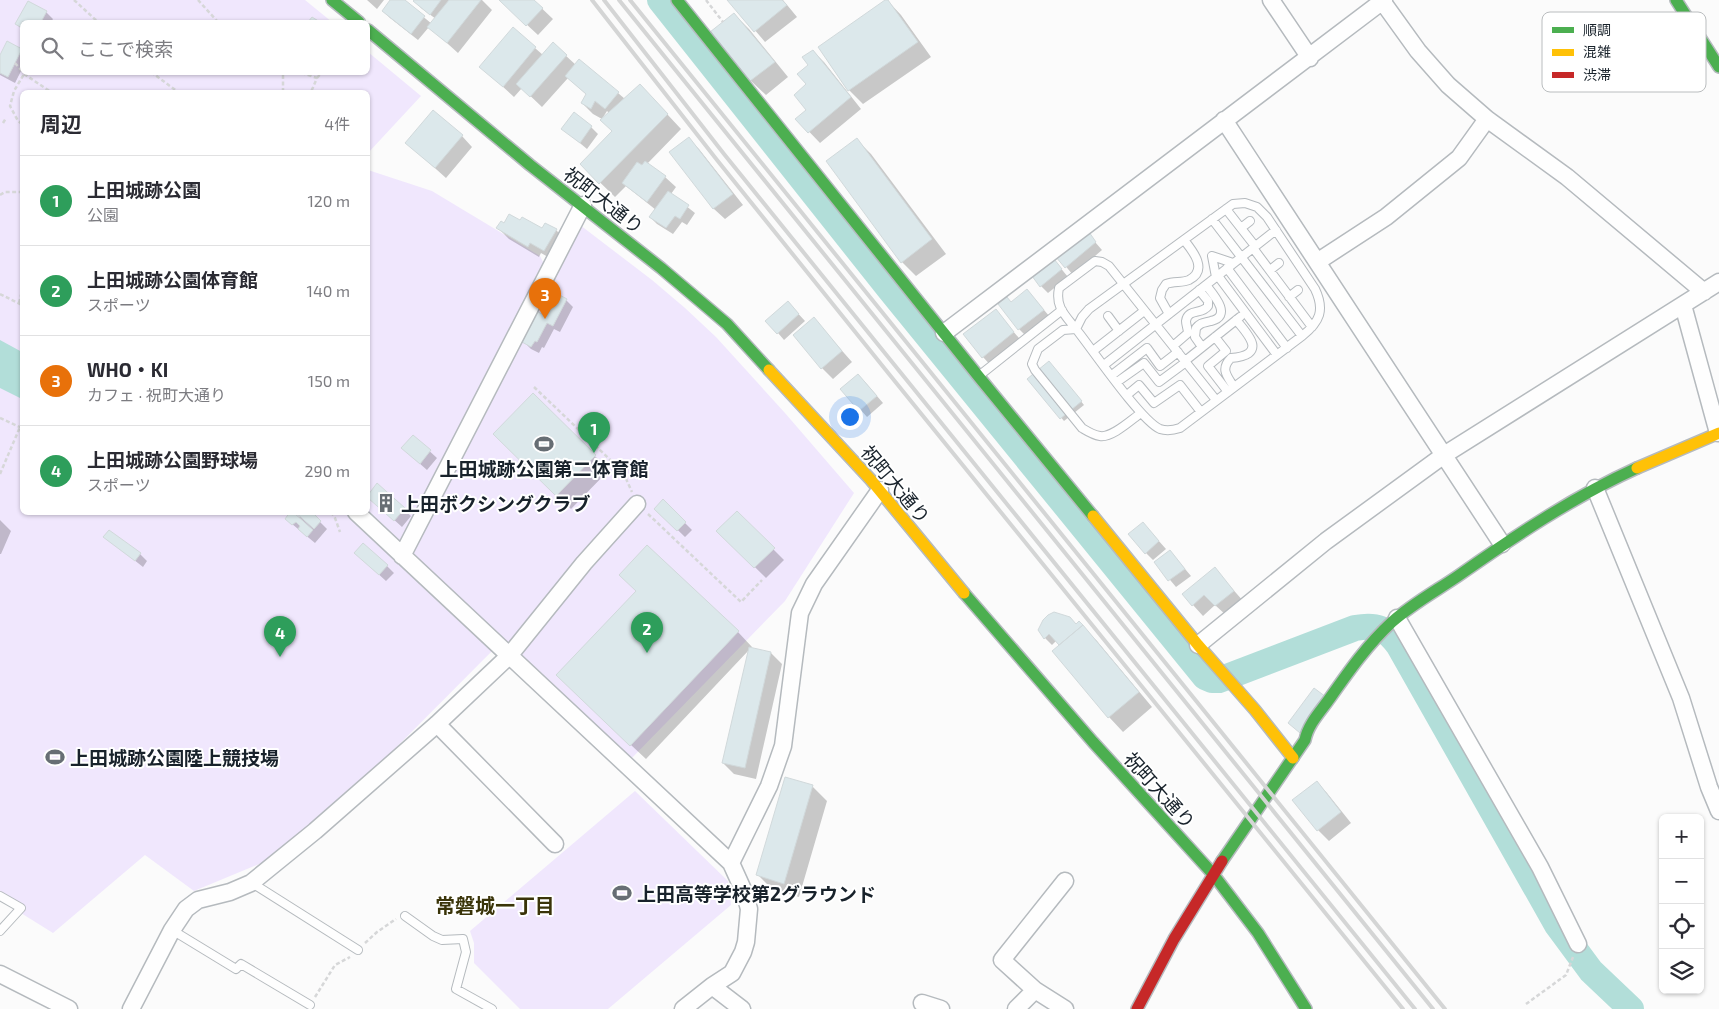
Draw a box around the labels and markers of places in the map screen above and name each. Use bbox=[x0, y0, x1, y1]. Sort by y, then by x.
pin: 3 bbox=[529, 278, 561, 319]
pin: 1 bbox=[578, 412, 610, 453]
sports icon: 上田城跡公園第二体育館 bbox=[533, 433, 555, 455]
place label: 上田城跡公園第二体育館 bbox=[439, 457, 649, 480]
building icon: 上田ボクシングクラブ bbox=[375, 492, 397, 514]
place label: 上田ボクシングクラブ bbox=[401, 492, 591, 515]
pin: 2 bbox=[631, 612, 663, 653]
pin: 4 bbox=[264, 616, 296, 657]
sports icon: 上田城跡公園陸上競技場 bbox=[44, 746, 66, 768]
place label: 上田城跡公園陸上競技場 bbox=[70, 746, 279, 769]
sports icon: 上田高等学校第2グラウンド bbox=[611, 882, 633, 904]
place label: 上田高等学校第2グラウンド bbox=[637, 882, 876, 905]

